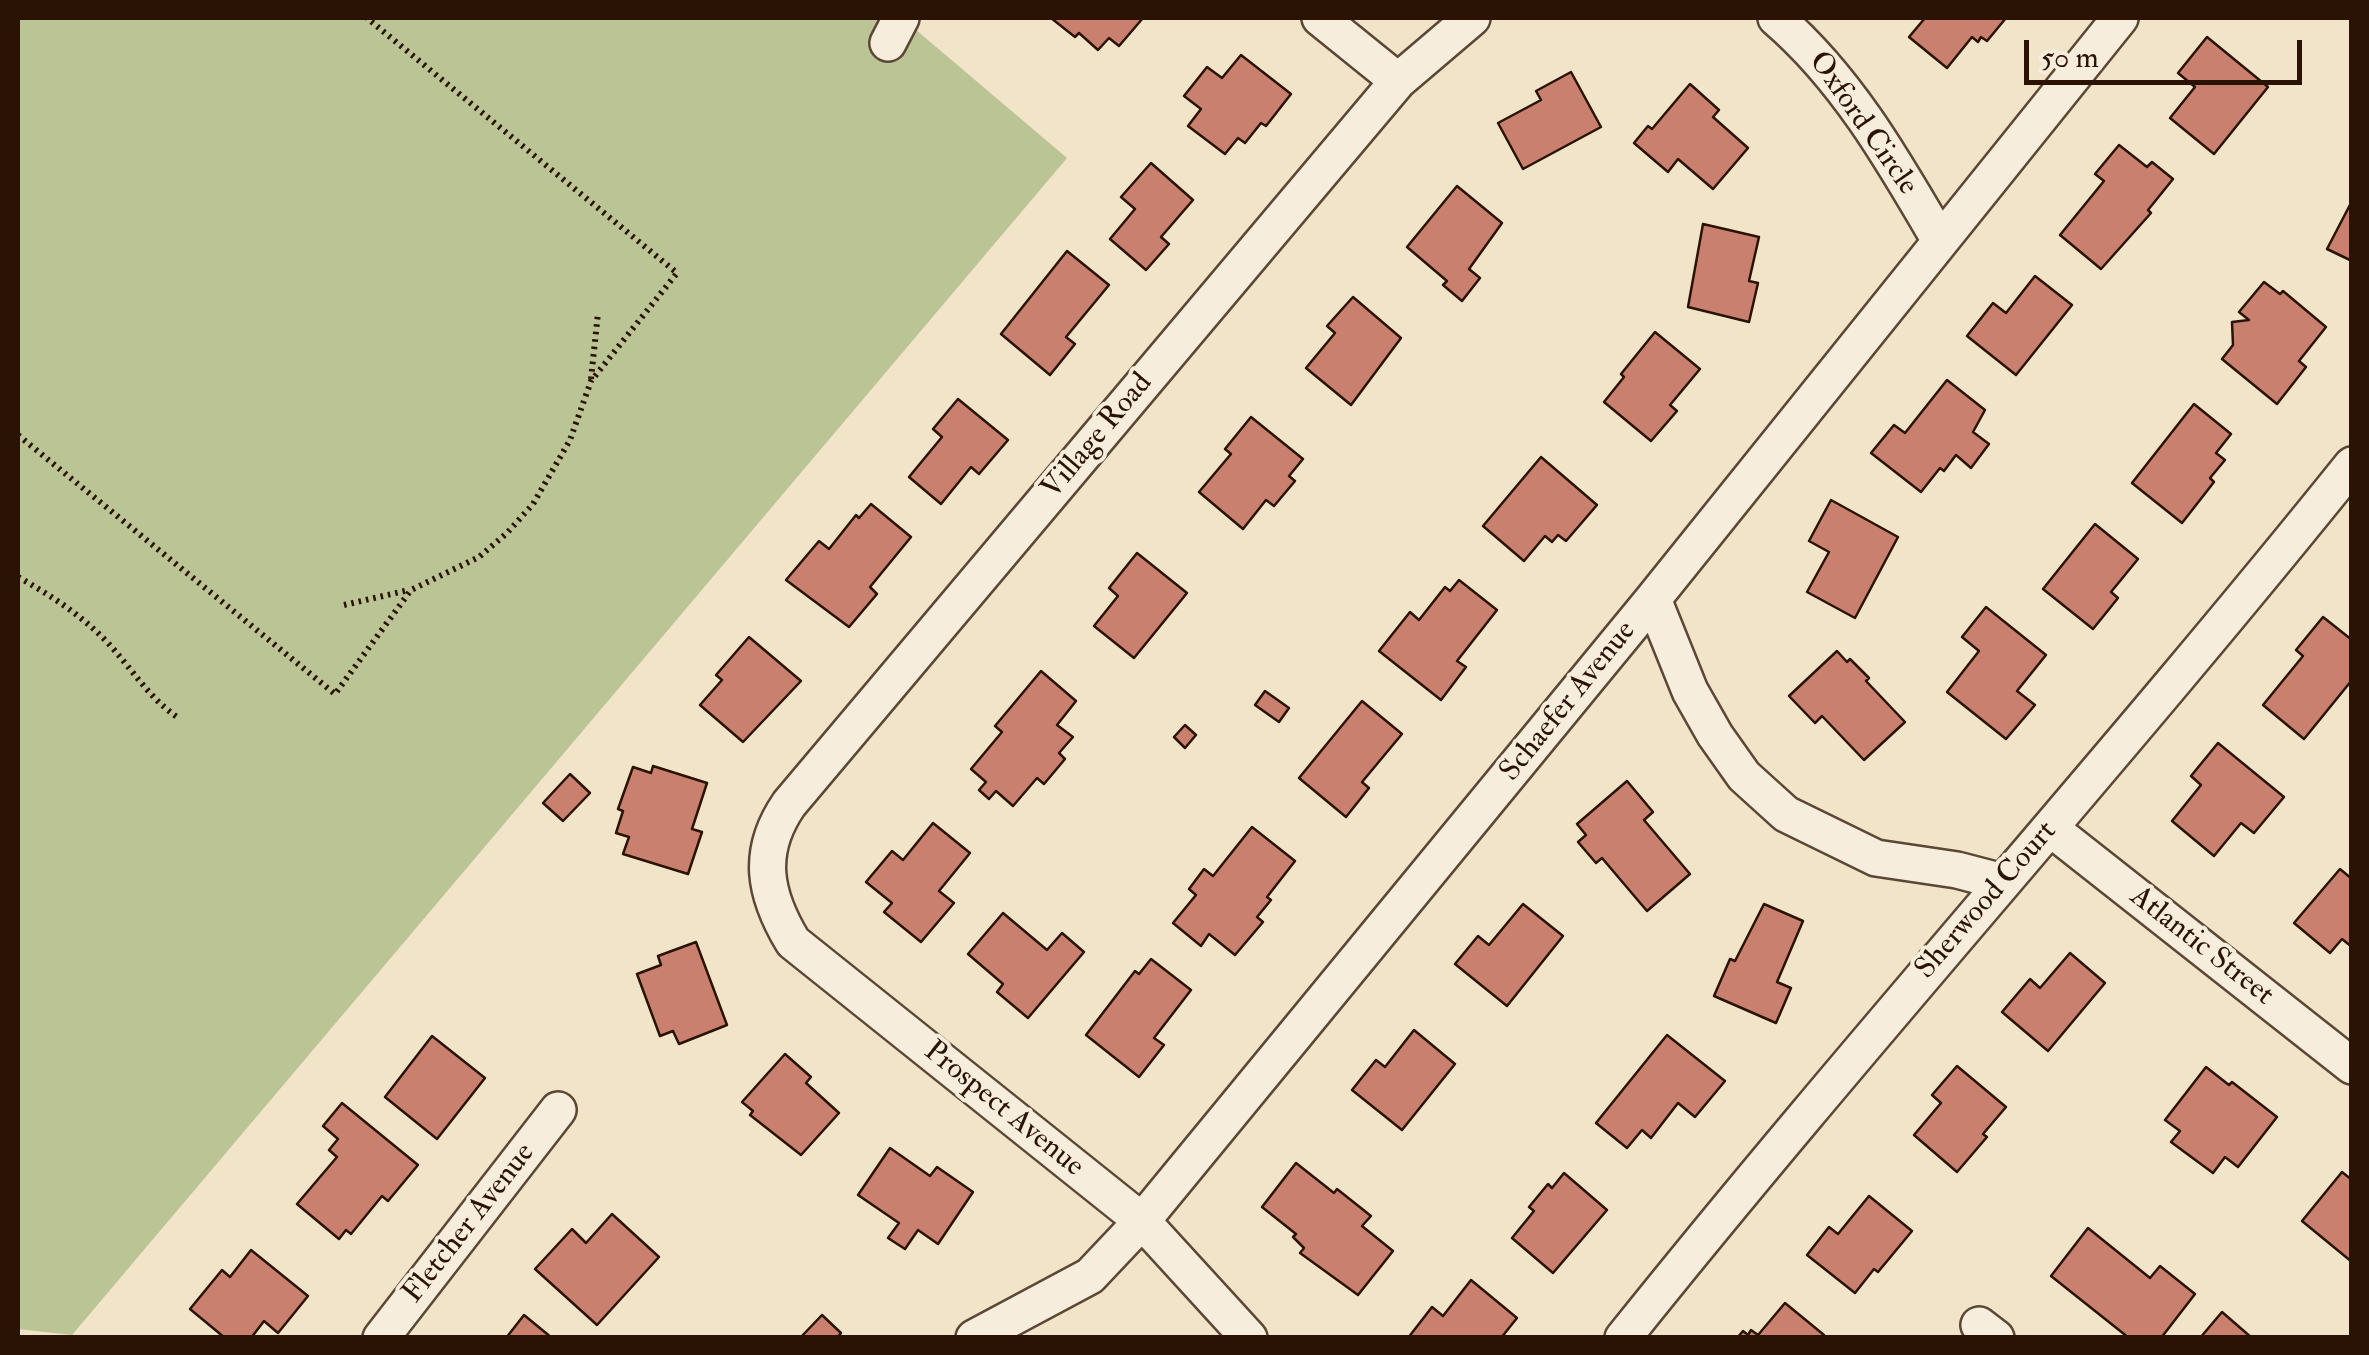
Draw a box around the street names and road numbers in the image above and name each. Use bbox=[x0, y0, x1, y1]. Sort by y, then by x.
street label: Oxford Circle bbox=[1799, 45, 1925, 203]
street label: Village Road bbox=[1035, 367, 1161, 507]
street label: Schaefer Avenue bbox=[1493, 615, 1645, 789]
street label: Sherwood Court bbox=[1909, 815, 2065, 987]
street label: Atlantic Street bbox=[2122, 880, 2280, 1014]
street label: Prospect Avenue bbox=[916, 1034, 1090, 1186]
street label: Fletcher Avenue bbox=[396, 1137, 544, 1311]

